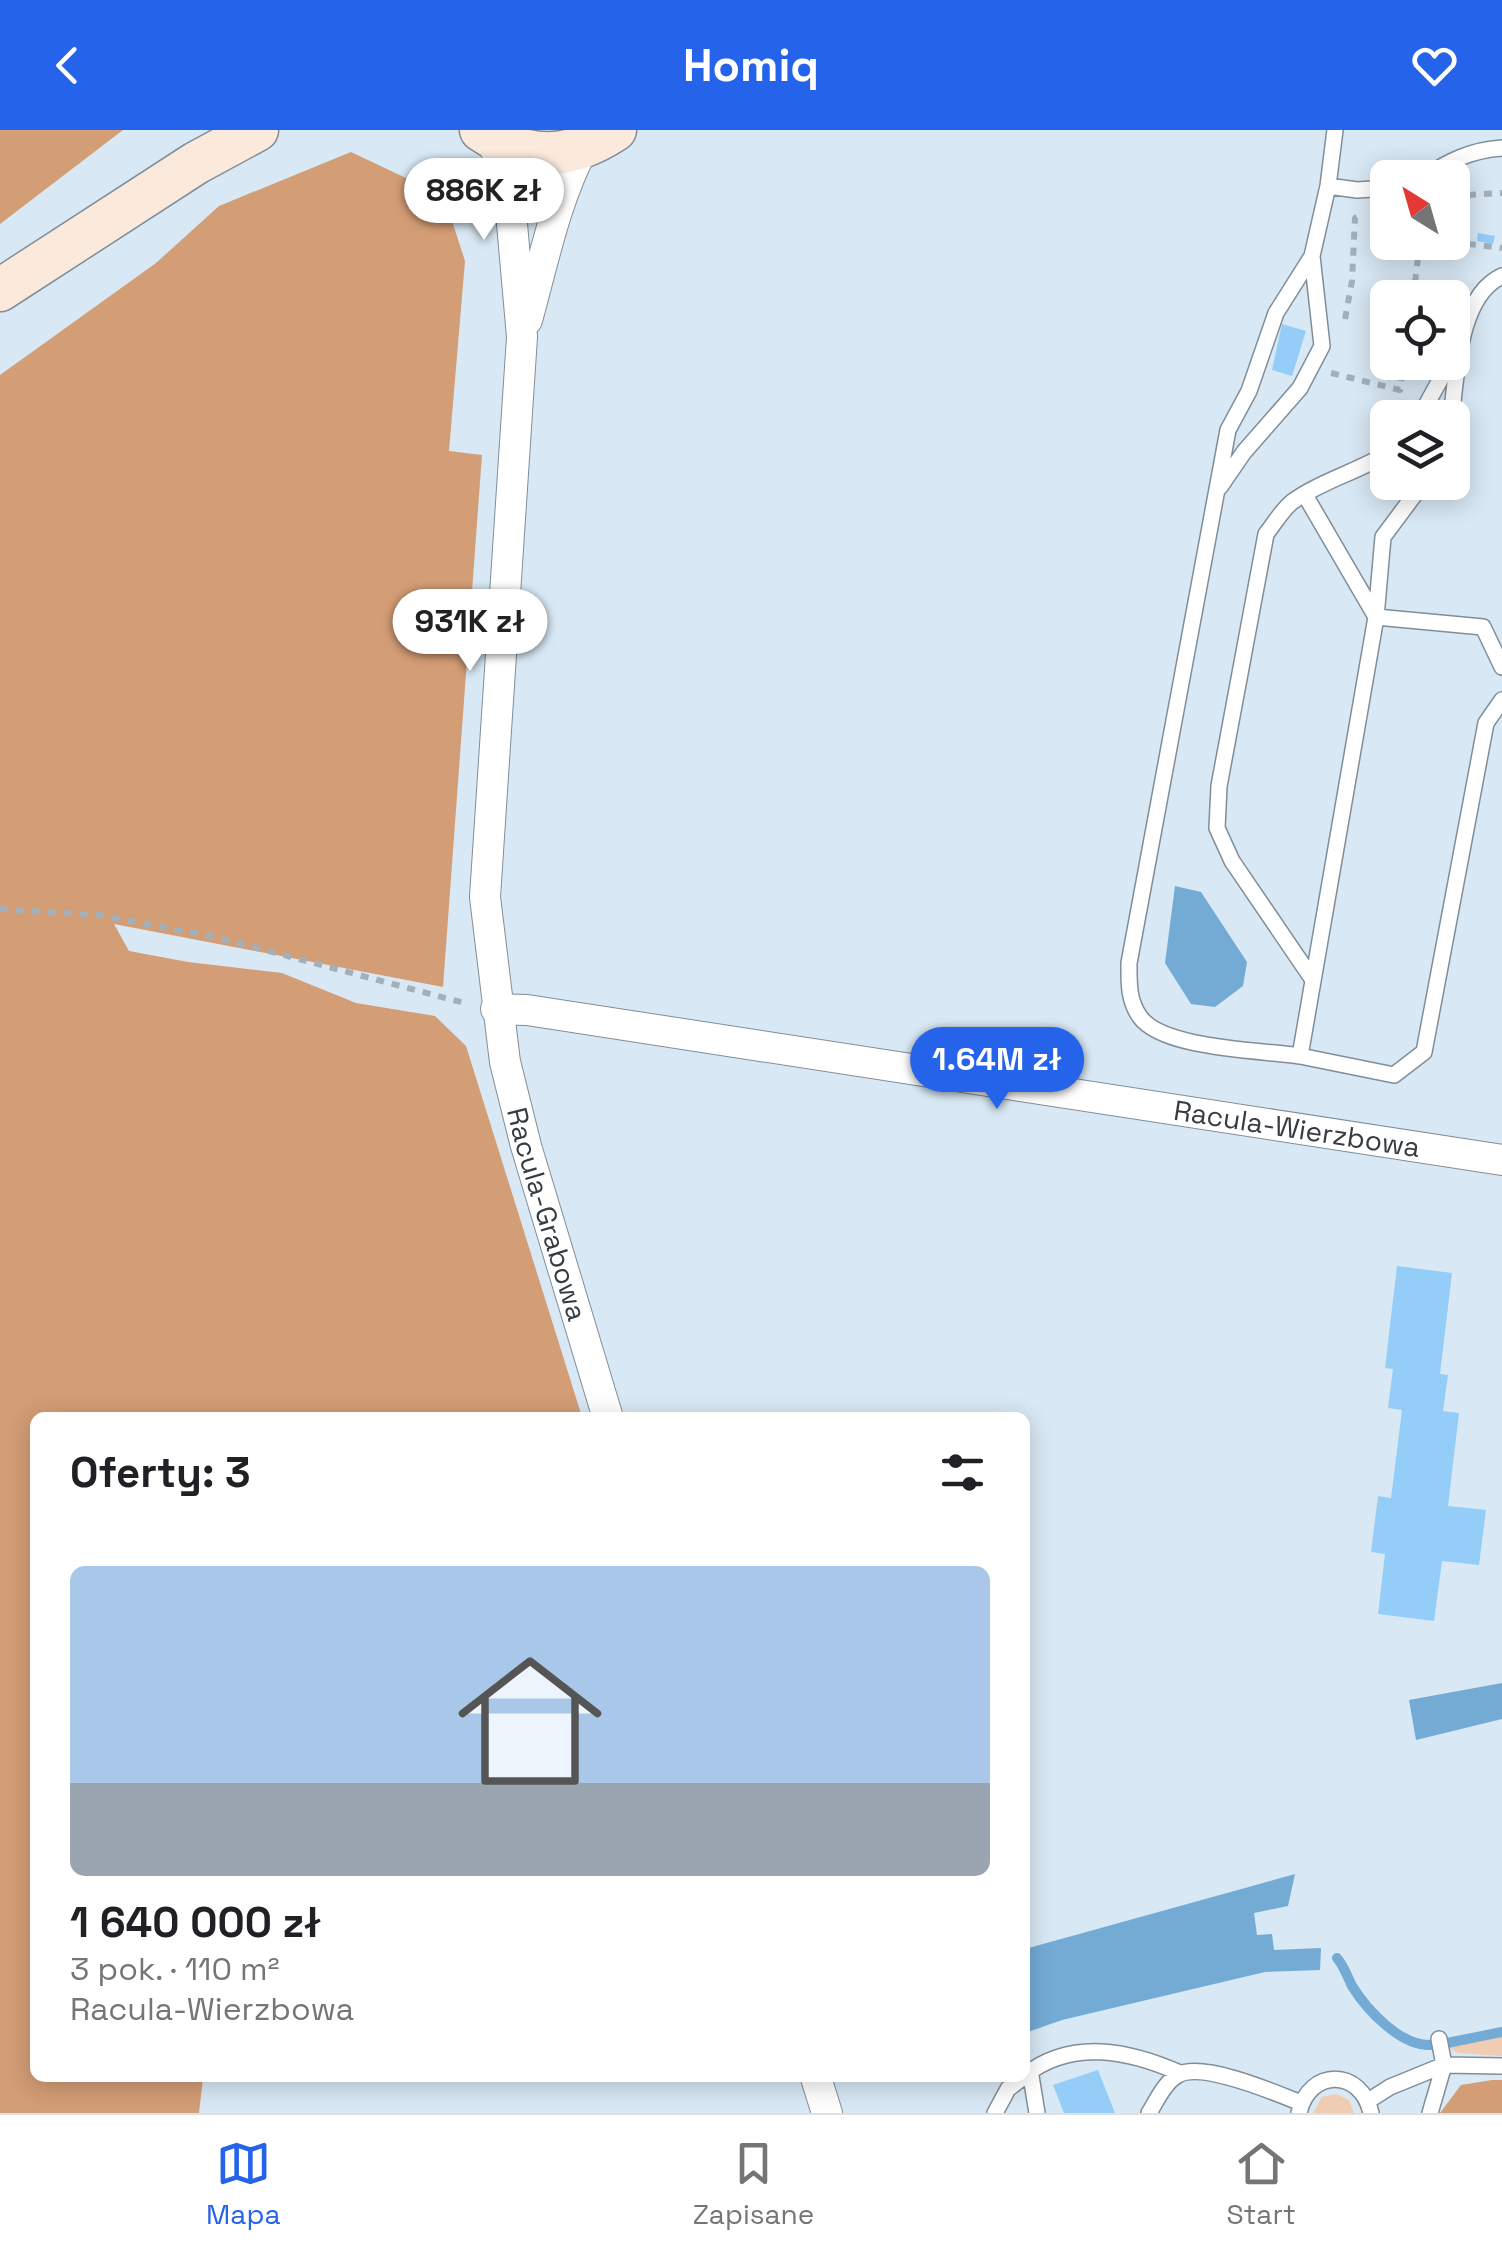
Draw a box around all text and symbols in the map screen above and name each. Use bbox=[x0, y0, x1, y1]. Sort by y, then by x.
text: Homiq bbox=[683, 37, 819, 94]
icon: back bbox=[40, 38, 95, 93]
icon: heart bbox=[1407, 38, 1462, 93]
pin: 886K zł bbox=[392, 158, 576, 243]
north arrow bbox=[1370, 160, 1470, 260]
map controls bbox=[1370, 160, 1470, 500]
text: 886K zł bbox=[426, 170, 542, 210]
button: locate bbox=[1370, 280, 1470, 380]
button: layers bbox=[1370, 400, 1470, 500]
pin: 931K zł bbox=[378, 589, 562, 674]
text: 931K zł bbox=[415, 601, 525, 641]
pin: 1.64M zł bbox=[894, 1027, 1100, 1112]
text: 1.64M zł bbox=[932, 1039, 1062, 1079]
street label: Racula-Wierzbowa bbox=[1171, 1092, 1423, 1165]
street label: Racula-Grabowa bbox=[499, 1104, 596, 1325]
icon: filters bbox=[935, 1445, 990, 1500]
text: Oferty: 3 bbox=[70, 1446, 251, 1499]
icon: home bbox=[440, 1631, 620, 1811]
text: 1 640 000 zł bbox=[70, 1896, 321, 1949]
text: 3 pok. · 110 m² bbox=[70, 1949, 279, 1989]
text: Racula-Wierzbowa bbox=[70, 1989, 354, 2029]
tab: Mapa bbox=[206, 2136, 281, 2232]
tab: Zapisane bbox=[693, 2136, 814, 2232]
tab: Start bbox=[1226, 2136, 1296, 2232]

